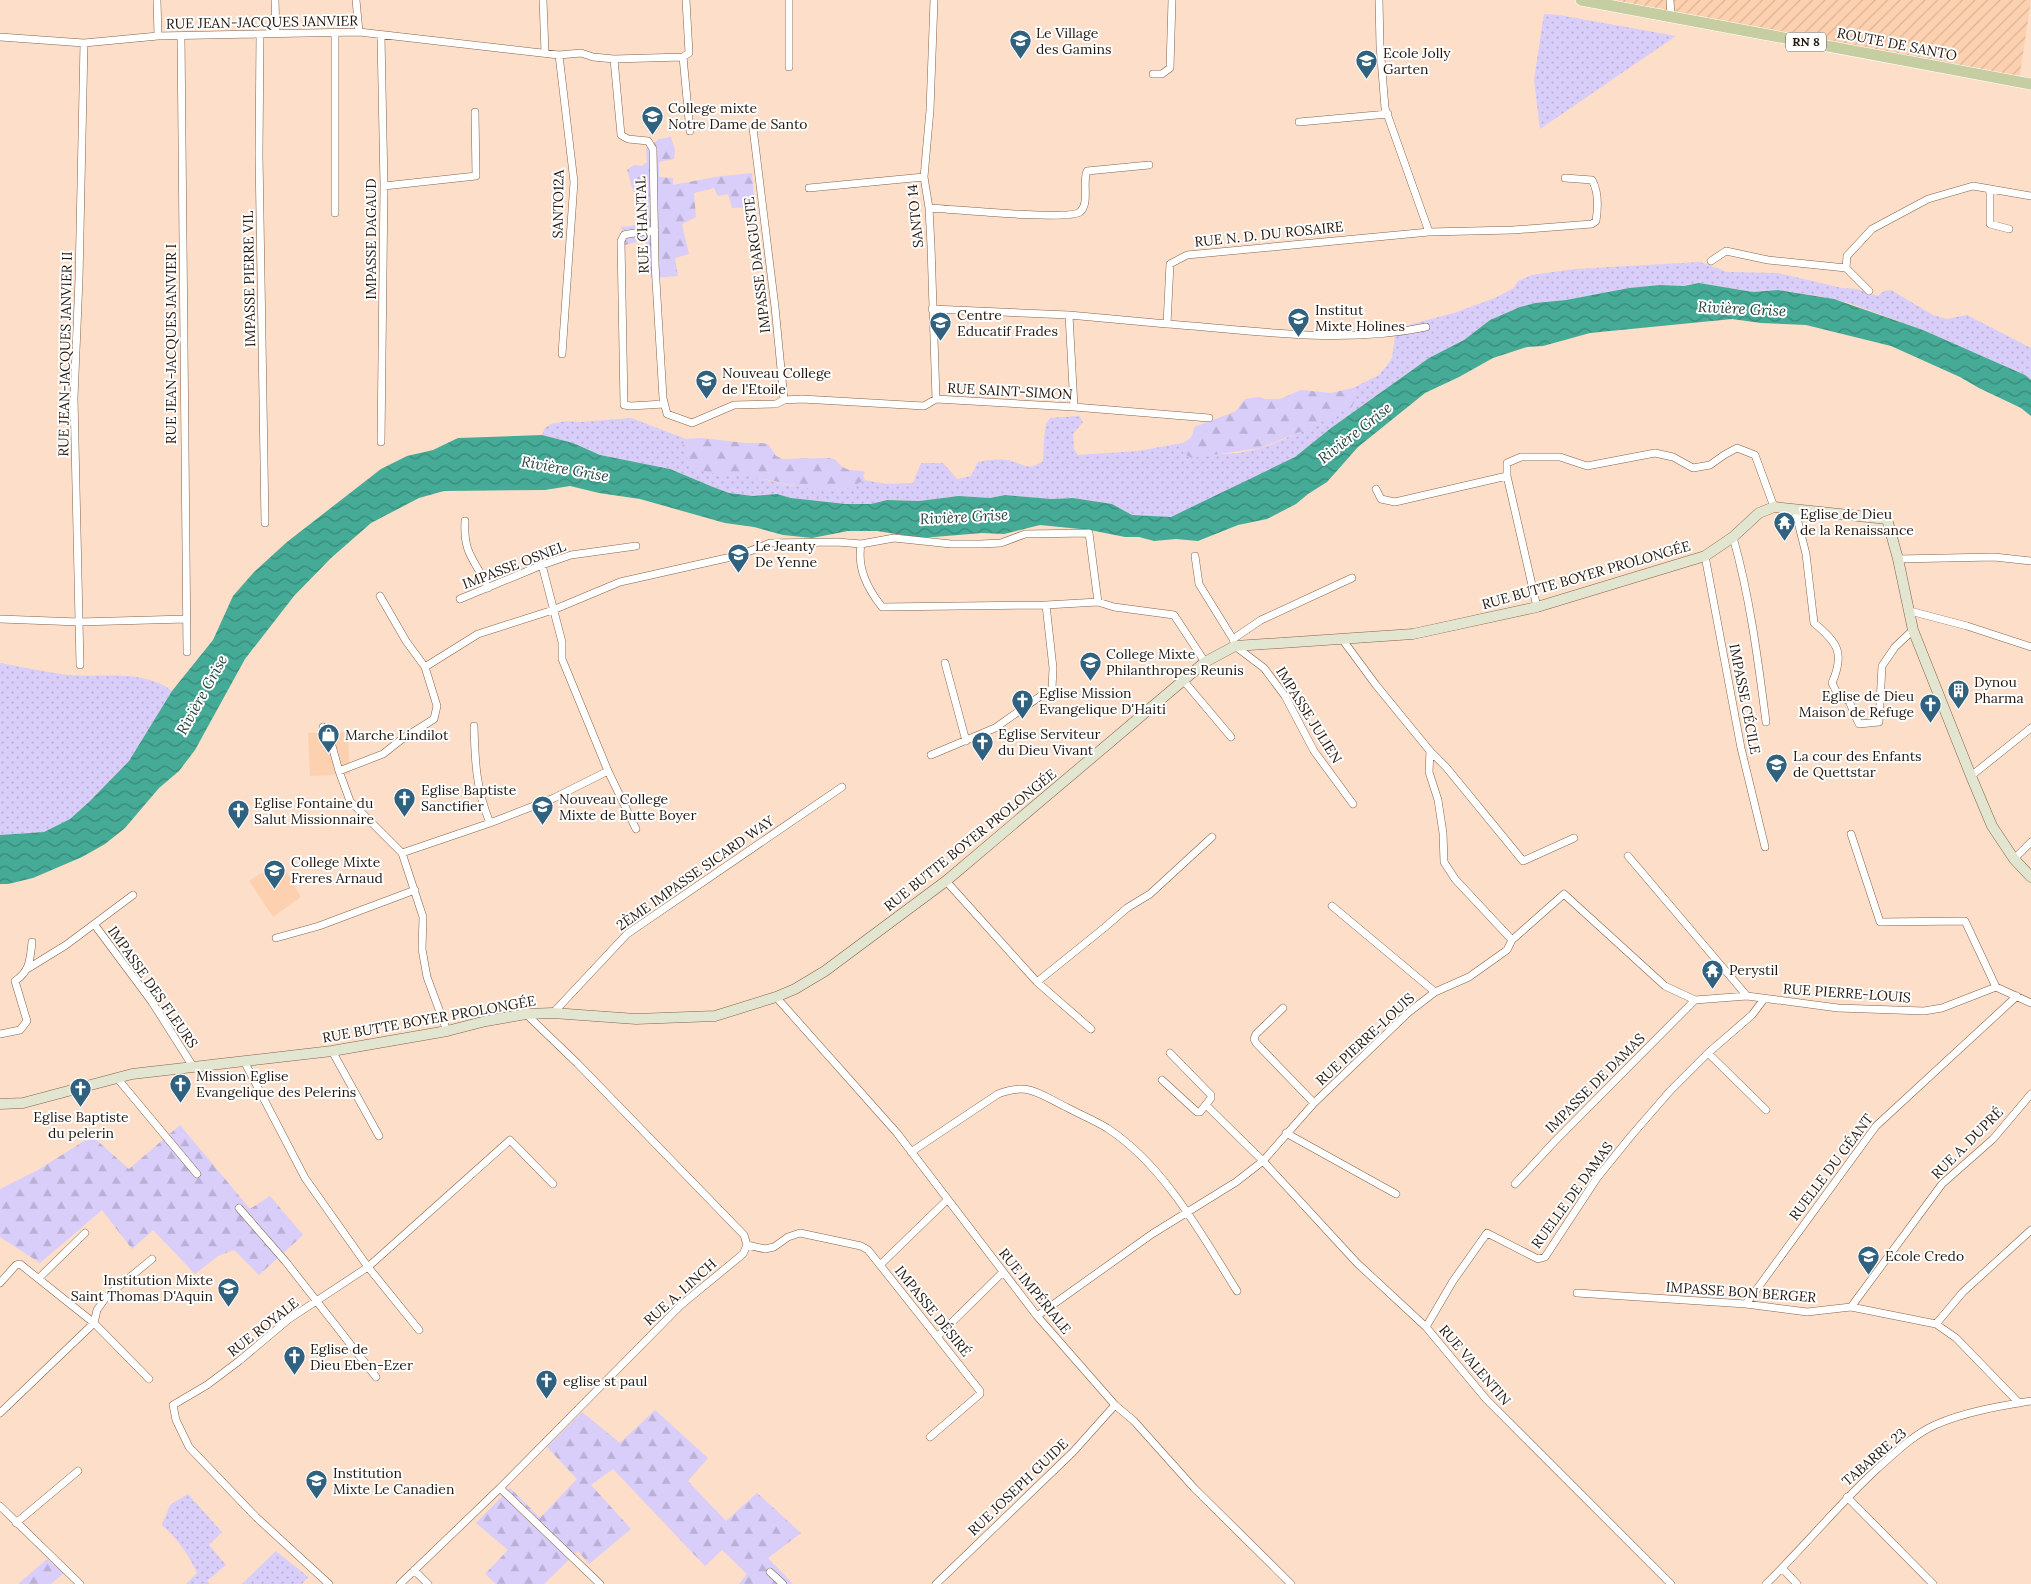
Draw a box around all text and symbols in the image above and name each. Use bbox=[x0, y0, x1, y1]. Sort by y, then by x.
street label: RUE JEAN-JACQUES JANVIER bbox=[166, 11, 358, 33]
place label: Le Village des Gamins bbox=[1036, 24, 1111, 58]
street label: ROUTE DE SANTO bbox=[1835, 24, 1959, 64]
school or university icon: Le Village des Gamins bbox=[1008, 29, 1032, 60]
road number: RN 8 bbox=[1786, 32, 1826, 52]
place label: Ecole Jolly Garten bbox=[1383, 44, 1451, 78]
school or university icon: Ecole Jolly Garten bbox=[1355, 49, 1379, 80]
place label: College mixte Notre Dame de Santo bbox=[668, 99, 808, 133]
school or university icon: College mixte Notre Dame de Santo bbox=[640, 104, 664, 135]
street label: SANTO12A bbox=[548, 169, 568, 239]
street label: RUE CHANTAL bbox=[631, 176, 653, 274]
street label: IMPASSE DAGAUD bbox=[362, 178, 380, 300]
street label: SANTO 14 bbox=[903, 183, 927, 249]
street label: IMPASSE DARGUSTE bbox=[740, 196, 774, 334]
street label: IMPASSE PIERRE VIL bbox=[239, 211, 259, 347]
street label: RUE N. D. DU ROSAIRE bbox=[1194, 217, 1345, 251]
street label: RUE JEAN-JACQUES JANVIER I bbox=[162, 244, 180, 444]
street label: RUE JEAN-JACQUES JANVIER II bbox=[54, 251, 76, 457]
water label: Rivière Grise bbox=[1697, 297, 1787, 320]
place label: Institut Mixte Holines bbox=[1315, 301, 1405, 335]
place label: Centre Educatif Frades bbox=[957, 306, 1058, 340]
school or university icon: Institut Mixte Holines bbox=[1287, 306, 1311, 337]
school or university icon: Centre Educatif Frades bbox=[929, 311, 953, 342]
place label: Nouveau College de l'Etoile bbox=[722, 364, 832, 398]
school or university icon: Nouveau College de l'Etoile bbox=[694, 369, 718, 400]
street label: RUE SAINT-SIMON bbox=[947, 379, 1073, 403]
water label: Rivière Grise bbox=[1314, 398, 1395, 467]
water label: Rivière Grise bbox=[520, 451, 610, 486]
water label: Rivière Grise bbox=[919, 505, 1009, 528]
place label: Eglise de Dieu de la Renaissance bbox=[1800, 505, 1914, 539]
temple icon: Eglise de Dieu de la Renaissance bbox=[1772, 510, 1796, 541]
street label: RUE BUTTE BOYER PROLONGÉE bbox=[1480, 536, 1693, 613]
street label: IMPASSE OSNEL bbox=[460, 537, 568, 593]
place label: Le Jeanty De Yenne bbox=[755, 537, 817, 571]
school or university icon: Le Jeanty De Yenne bbox=[727, 542, 751, 573]
street label: IMPASSE CÉCILE bbox=[1725, 642, 1765, 756]
place label: College Mixte Philanthropes Reunis bbox=[1106, 645, 1244, 679]
school or university icon: College Mixte Philanthropes Reunis bbox=[1078, 650, 1102, 681]
water label: Rivière Grise bbox=[172, 651, 231, 738]
street label: IMPASSE JULIEN bbox=[1272, 663, 1346, 767]
place label: Dynou Pharma bbox=[1974, 673, 2024, 707]
building icon: Dynou Pharma bbox=[1946, 678, 1970, 709]
place label: Eglise Mission Evangelique D'Haiti bbox=[1039, 684, 1166, 718]
place label: Eglise de Dieu Maison de Refuge bbox=[1799, 687, 1914, 721]
church icon: Eglise Mission Evangelique D'Haiti bbox=[1011, 689, 1035, 720]
church icon: Eglise de Dieu Maison de Refuge bbox=[1918, 692, 1942, 723]
shop icon: Marche Lindilot bbox=[317, 723, 341, 754]
place label: Eglise Serviteur du Dieu Vivant bbox=[998, 725, 1101, 759]
place label: Marche Lindilot bbox=[345, 726, 449, 744]
church icon: Eglise Serviteur du Dieu Vivant bbox=[970, 730, 994, 761]
place label: La cour des Enfants de Quettstar bbox=[1793, 747, 1922, 781]
school or university icon: La cour des Enfants de Quettstar bbox=[1765, 752, 1789, 783]
street label: RUE BUTTE BOYER PROLONGÉE bbox=[880, 765, 1060, 915]
place label: Eglise Baptiste Sanctifier bbox=[421, 781, 517, 815]
church icon: Eglise Baptiste Sanctifier bbox=[393, 786, 417, 817]
place label: Nouveau College Mixte de Butte Boyer bbox=[559, 790, 696, 824]
place label: Eglise Fontaine du Salut Missionnaire bbox=[254, 794, 374, 828]
school or university icon: Nouveau College Mixte de Butte Boyer bbox=[531, 795, 555, 826]
church icon: Eglise Fontaine du Salut Missionnaire bbox=[226, 799, 250, 830]
street label: 2ÈME IMPASSE SICARD WAY bbox=[613, 811, 778, 934]
place label: College Mixte Freres Arnaud bbox=[291, 853, 383, 887]
school or university icon: College Mixte Freres Arnaud bbox=[263, 858, 287, 889]
street label: IMPASSE DES FLEURS bbox=[104, 922, 202, 1052]
temple icon: Perystil bbox=[1701, 958, 1725, 989]
place label: Perystil bbox=[1729, 961, 1778, 979]
street label: RUE PIERRE-LOUIS bbox=[1782, 980, 1912, 1006]
street label: RUE PIERRE-LOUIS bbox=[1312, 989, 1418, 1089]
street label: RUE BUTTE BOYER PROLONGÉE bbox=[321, 991, 537, 1047]
street label: IMPASSE DE DAMAS bbox=[1541, 1029, 1649, 1137]
place label: Mission Eglise Evangelique des Pelerins bbox=[196, 1067, 356, 1101]
church icon: Mission Eglise Evangelique des Pelerins bbox=[168, 1072, 192, 1103]
church icon: Eglise Baptiste du pelerin bbox=[69, 1077, 93, 1108]
street label: RUE A. DUPRÉ bbox=[1927, 1103, 2007, 1183]
place label: Eglise Baptiste du pelerin bbox=[33, 1108, 129, 1142]
street label: RUELLE DU GÉANT bbox=[1785, 1110, 1877, 1224]
street label: RUELLE DE DAMAS bbox=[1527, 1138, 1617, 1252]
street label: RUE IMPÉRIALE bbox=[995, 1244, 1075, 1338]
school or university icon: Ecole Credo bbox=[1857, 1244, 1881, 1275]
place label: Ecole Credo bbox=[1885, 1247, 1964, 1265]
street label: RUE A. LINCH bbox=[640, 1255, 720, 1329]
street label: IMPASSE DÉSIRÉ bbox=[891, 1262, 975, 1360]
place label: Institution Mixte Saint Thomas D'Aquin bbox=[71, 1271, 213, 1305]
school or university icon: Institution Mixte Saint Thomas D'Aquin bbox=[217, 1276, 241, 1307]
street label: IMPASSE BON BERGER bbox=[1665, 1278, 1817, 1306]
street label: RUE ROYALE bbox=[224, 1293, 302, 1360]
street label: RUE VALENTIN bbox=[1435, 1321, 1515, 1409]
place label: Eglise de Dieu Eben-Ezer bbox=[310, 1340, 413, 1374]
church icon: Eglise de Dieu Eben-Ezer bbox=[282, 1345, 306, 1376]
church icon: eglise st paul bbox=[535, 1369, 559, 1400]
place label: eglise st paul bbox=[563, 1372, 648, 1390]
street label: TABARRE 23 bbox=[1838, 1424, 1910, 1490]
street label: RUE JOSEPH GUIDE bbox=[964, 1434, 1072, 1539]
place label: Institution Mixte Le Canadien bbox=[333, 1464, 455, 1498]
school or university icon: Institution Mixte Le Canadien bbox=[305, 1469, 329, 1500]

